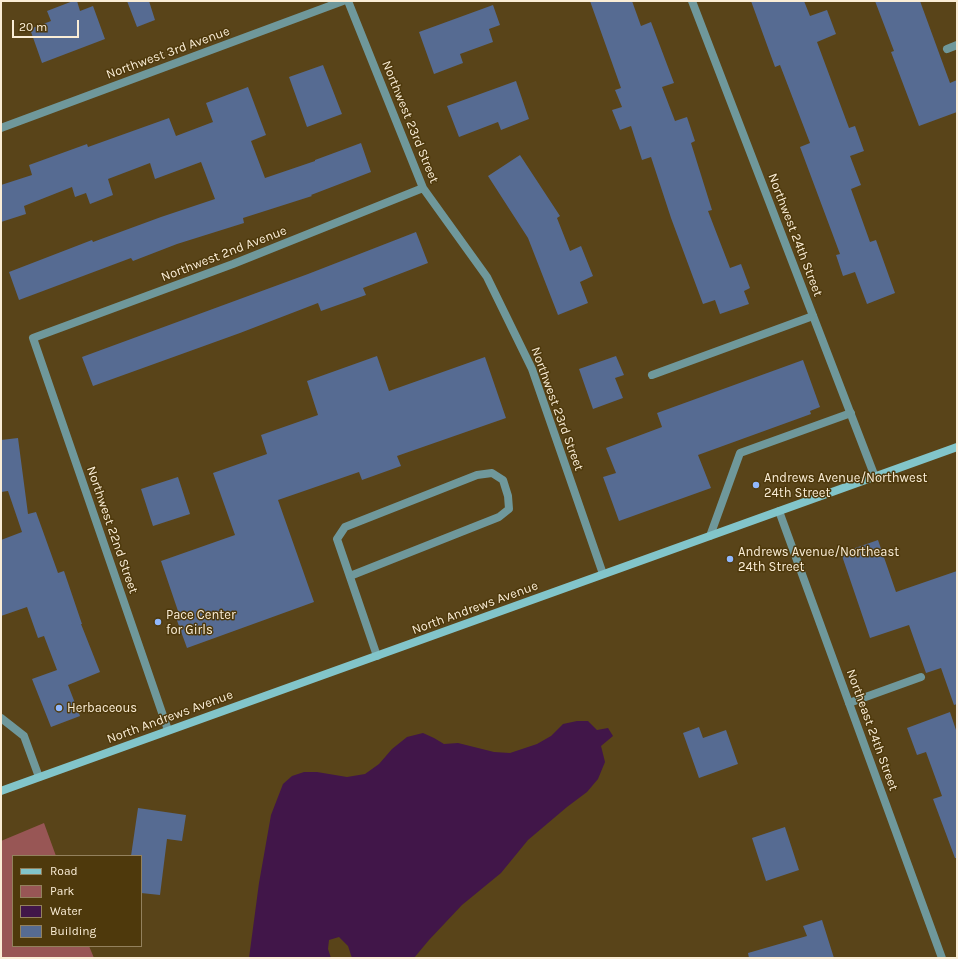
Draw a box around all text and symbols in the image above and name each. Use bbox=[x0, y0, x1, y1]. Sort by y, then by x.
scale bar bbox=[14, 12, 81, 38]
text: 20 m bbox=[19, 20, 47, 34]
street label: Northwest 3rd Avenue bbox=[104, 23, 232, 83]
street label: Northwest 23rd Street bbox=[378, 58, 442, 186]
street label: Northwest 24th Street bbox=[764, 171, 826, 299]
street label: Northwest 2nd Avenue bbox=[159, 223, 289, 285]
street label: Northwest 23rd Street bbox=[527, 345, 587, 473]
street label: Northwest 22nd Street bbox=[83, 464, 141, 596]
place label: Andrews Avenue/Northwest 24th Street bbox=[764, 470, 927, 501]
marker: Andrews Avenue/Northwest 24th Street bbox=[751, 480, 761, 490]
place label: Andrews Avenue/Northeast 24th Street bbox=[738, 544, 899, 575]
marker: Andrews Avenue/Northeast 24th Street bbox=[725, 554, 735, 564]
street label: North Andrews Avenue bbox=[410, 578, 540, 638]
place label: Pace Center for Girls bbox=[166, 607, 236, 638]
marker: Pace Center for Girls bbox=[153, 617, 163, 627]
street label: Northeast 24th Street bbox=[843, 667, 901, 793]
street label: North Andrews Avenue bbox=[105, 687, 235, 747]
place label: Herbaceous bbox=[67, 700, 137, 716]
marker: Herbaceous bbox=[54, 703, 64, 713]
legend bbox=[12, 855, 142, 947]
text: Road bbox=[50, 864, 78, 878]
text: Park bbox=[50, 884, 74, 898]
text: Water bbox=[50, 904, 82, 918]
text: Building bbox=[50, 924, 96, 938]

